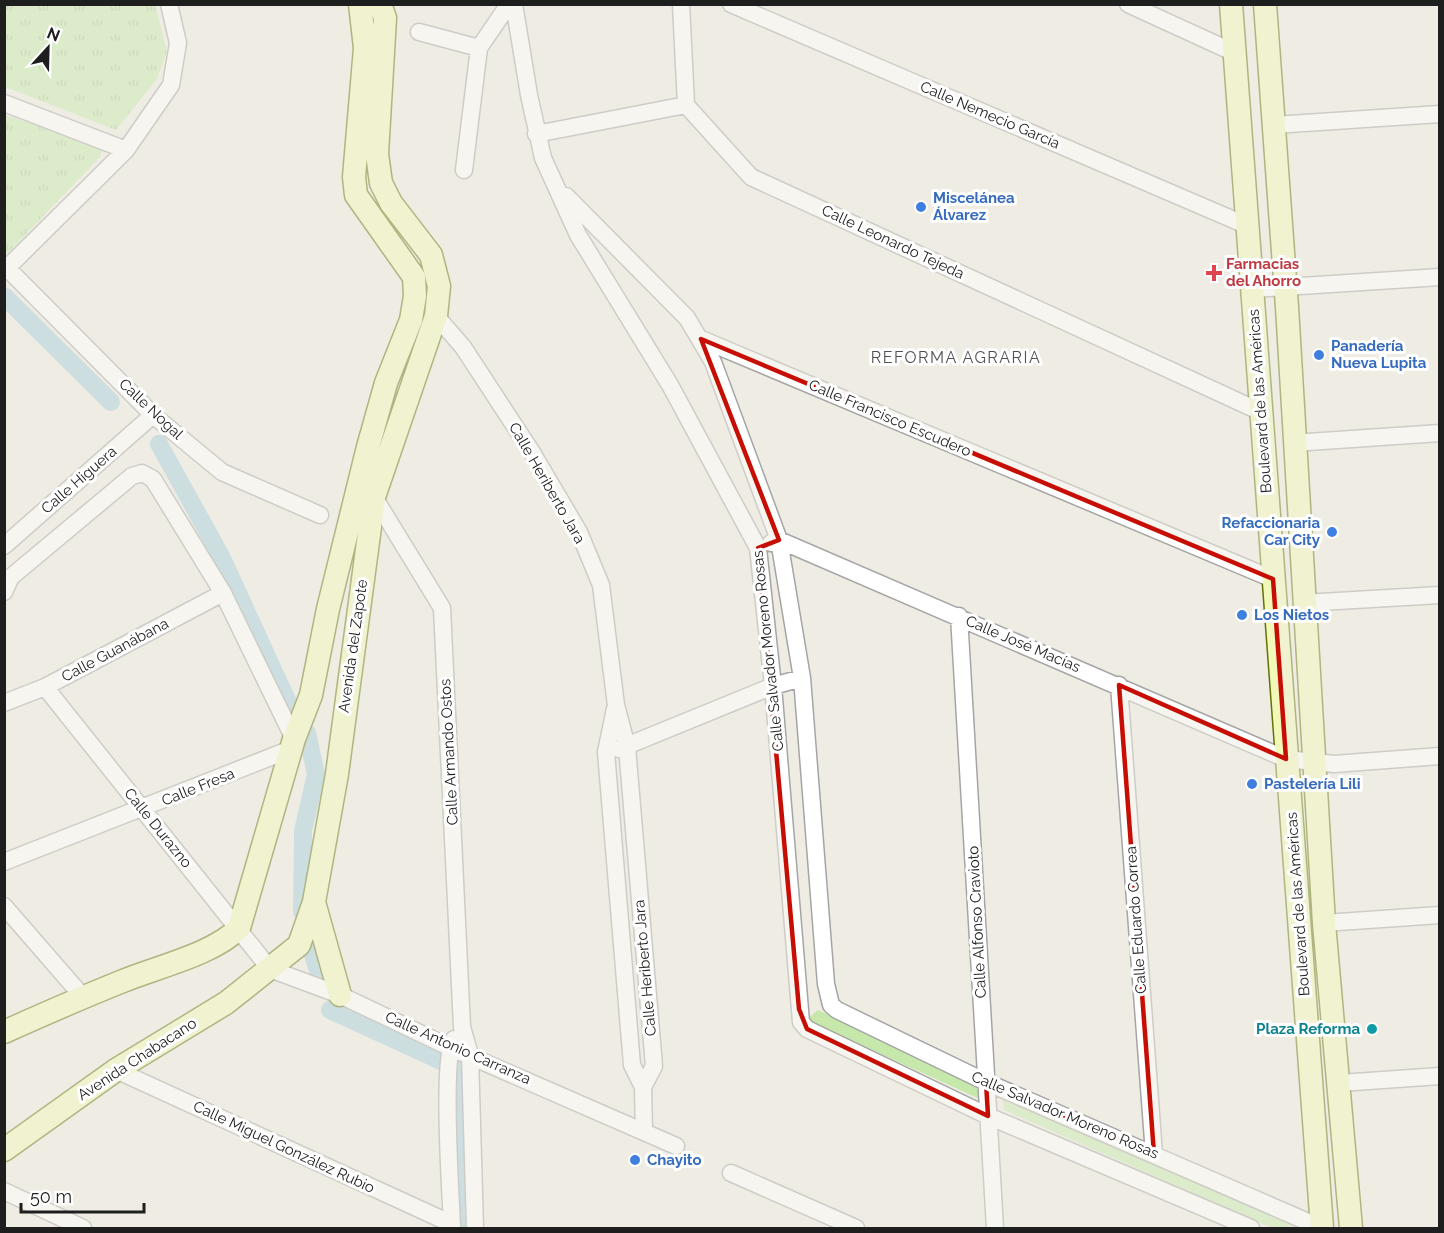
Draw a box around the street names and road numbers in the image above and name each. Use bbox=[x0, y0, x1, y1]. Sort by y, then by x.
street label: Calle Nemecio García bbox=[917, 77, 1063, 153]
street label: Calle Leonardo Tejeda bbox=[819, 201, 967, 283]
street label: Boulevard de las Américas bbox=[1245, 308, 1275, 494]
street label: Calle Nogal bbox=[115, 375, 187, 444]
street label: Calle Francisco Escudero bbox=[806, 376, 974, 460]
street label: Calle Heriberto Jara bbox=[505, 419, 589, 547]
street label: Calle Higuera bbox=[38, 442, 120, 518]
street label: Calle Salvador Moreno Rosas bbox=[749, 550, 787, 752]
street label: Avenida del Zapote bbox=[335, 578, 371, 714]
street label: Calle José Macías bbox=[963, 612, 1083, 676]
street label: Calle Guanábana bbox=[59, 614, 171, 686]
street label: Calle Armando Ostos bbox=[436, 678, 462, 826]
street label: Calle Fresa bbox=[159, 764, 237, 810]
street label: Calle Durazno bbox=[120, 785, 196, 872]
street label: Boulevard de las Américas bbox=[1283, 811, 1313, 997]
street label: Calle Alfonso Cravioto bbox=[964, 845, 990, 999]
street label: Calle Eduardo Correa bbox=[1122, 845, 1150, 995]
street label: Calle Heriberto Jara bbox=[630, 899, 660, 1037]
street label: Calle Antonio Carranza bbox=[382, 1008, 534, 1088]
street label: Avenida Chabacano bbox=[74, 1014, 200, 1104]
street label: Calle Salvador Moreno Rosas bbox=[969, 1067, 1161, 1163]
street label: Calle Miguel González Rubio bbox=[190, 1097, 378, 1197]

